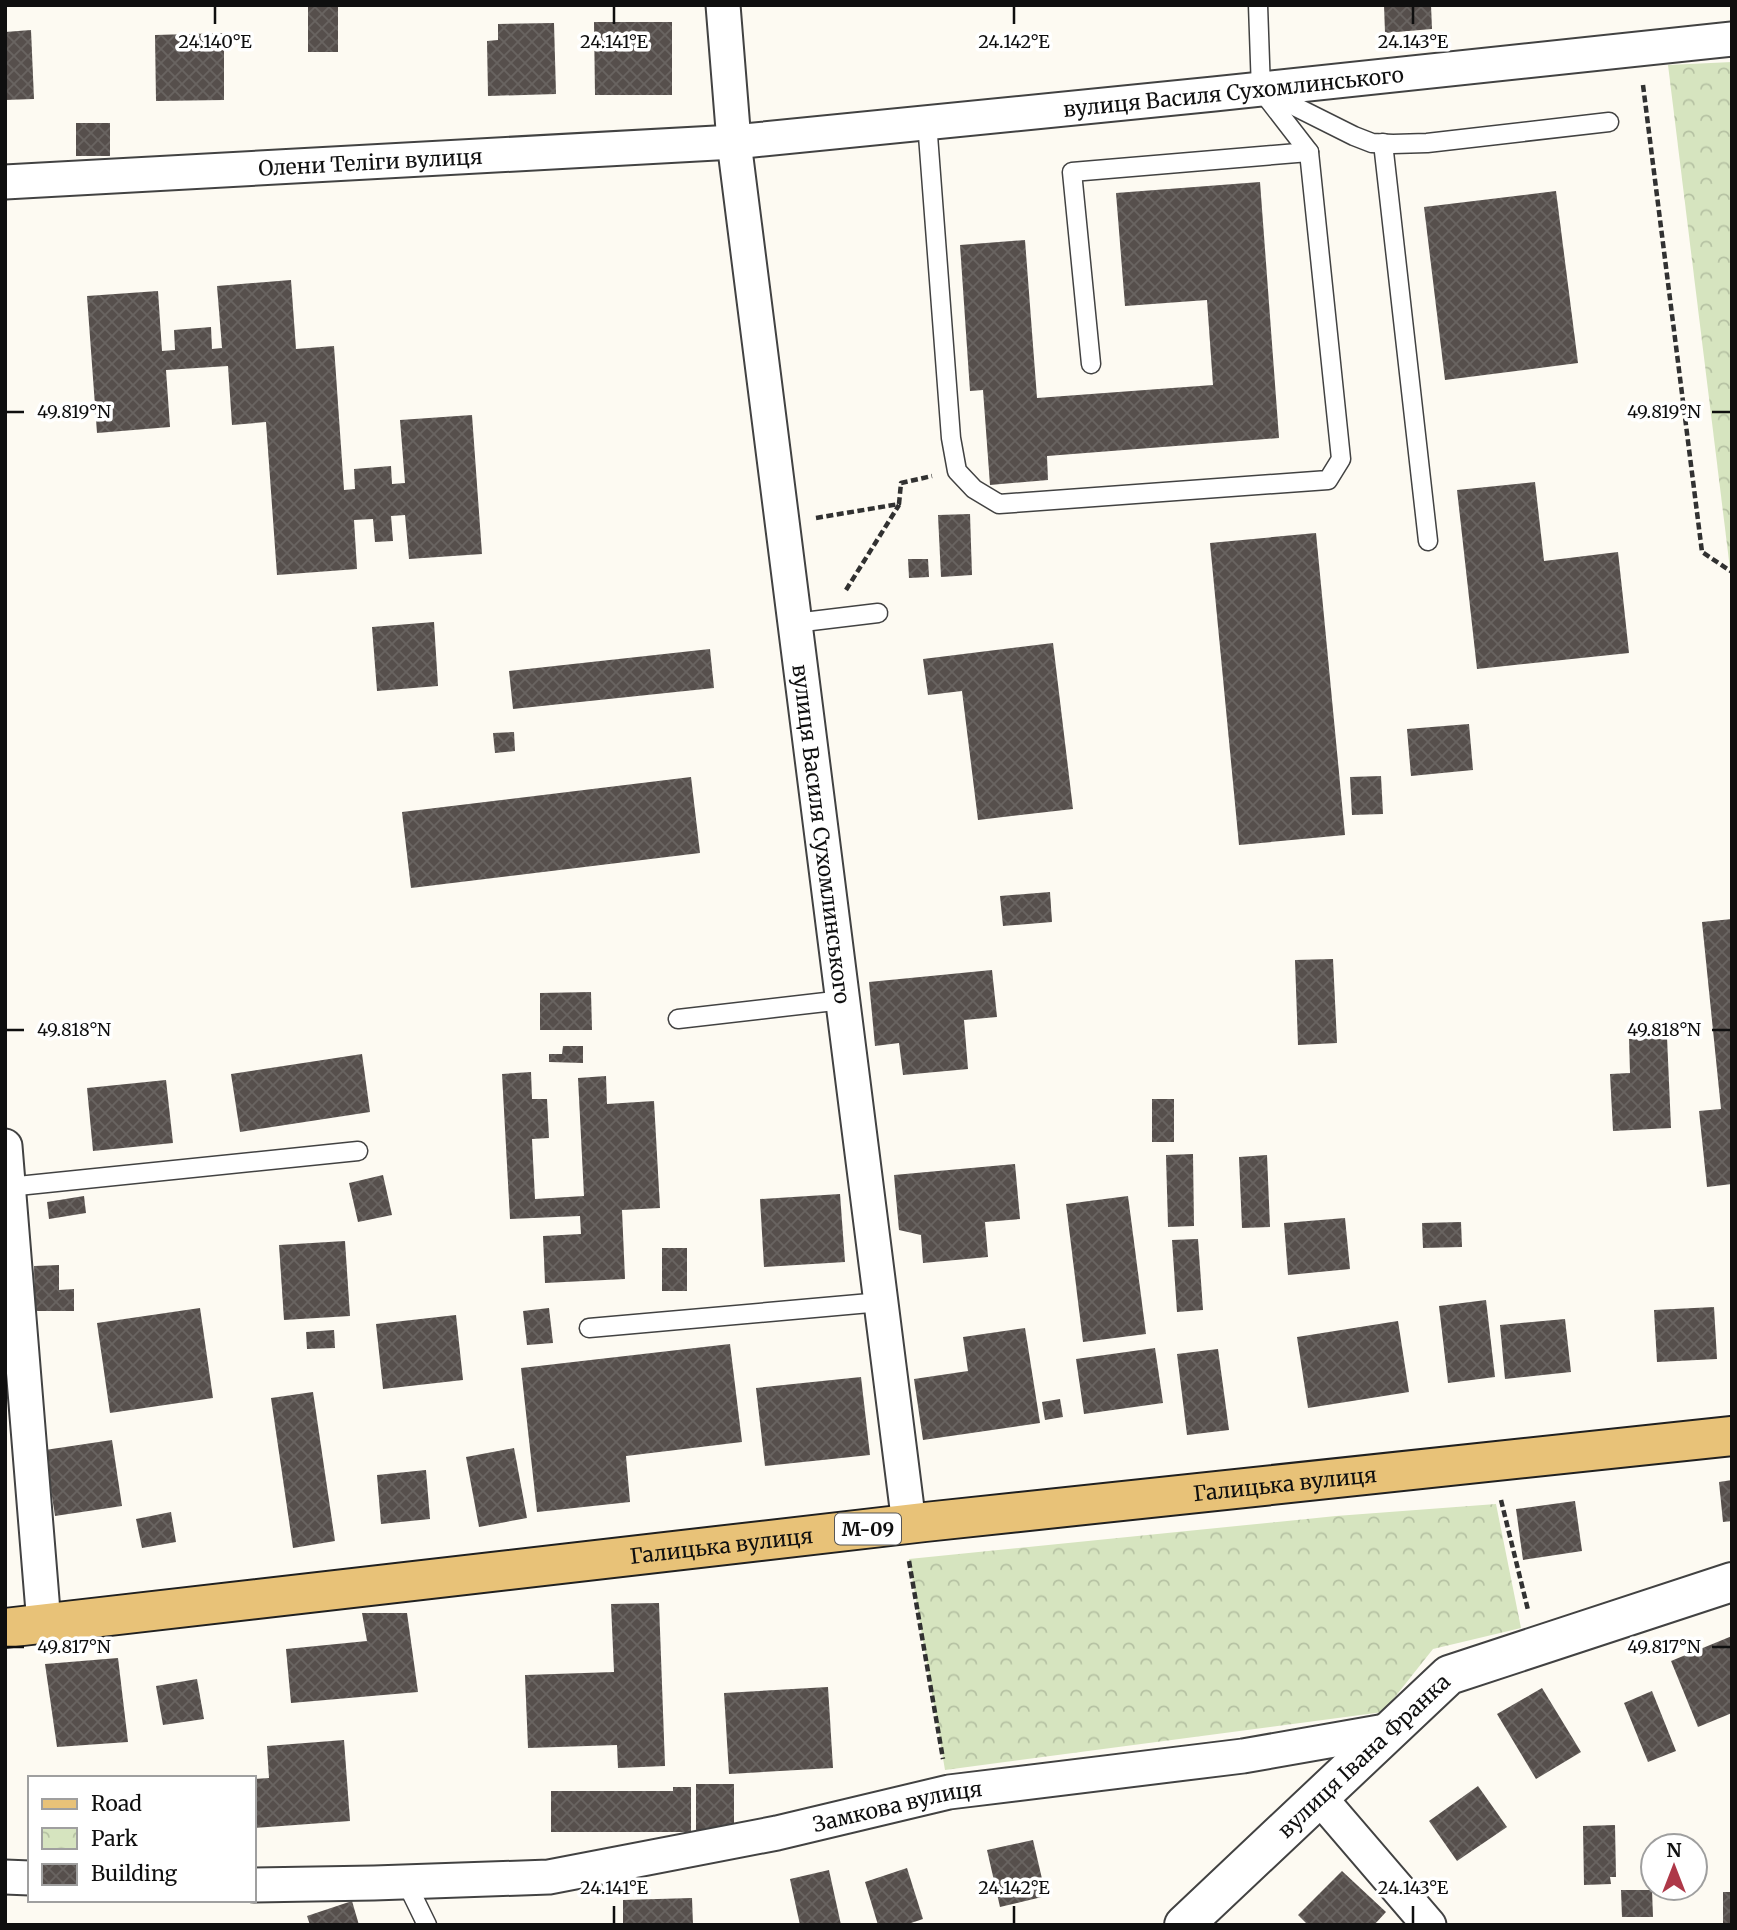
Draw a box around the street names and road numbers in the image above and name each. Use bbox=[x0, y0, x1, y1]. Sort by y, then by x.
street label: вулиця Василя Сухомлинського bbox=[1062, 60, 1405, 123]
street label: Олени Теліги вулиця bbox=[258, 142, 483, 182]
street label: вулиця Василя Сухомлинського bbox=[787, 663, 857, 1005]
street label: Галицька вулиця bbox=[1192, 1460, 1378, 1507]
road number: М-09 bbox=[835, 1513, 901, 1544]
street label: Галицька вулиця bbox=[628, 1522, 814, 1569]
street label: вулиця Івана Франка bbox=[1272, 1668, 1455, 1843]
street label: Замкова вулиця bbox=[810, 1775, 984, 1837]

